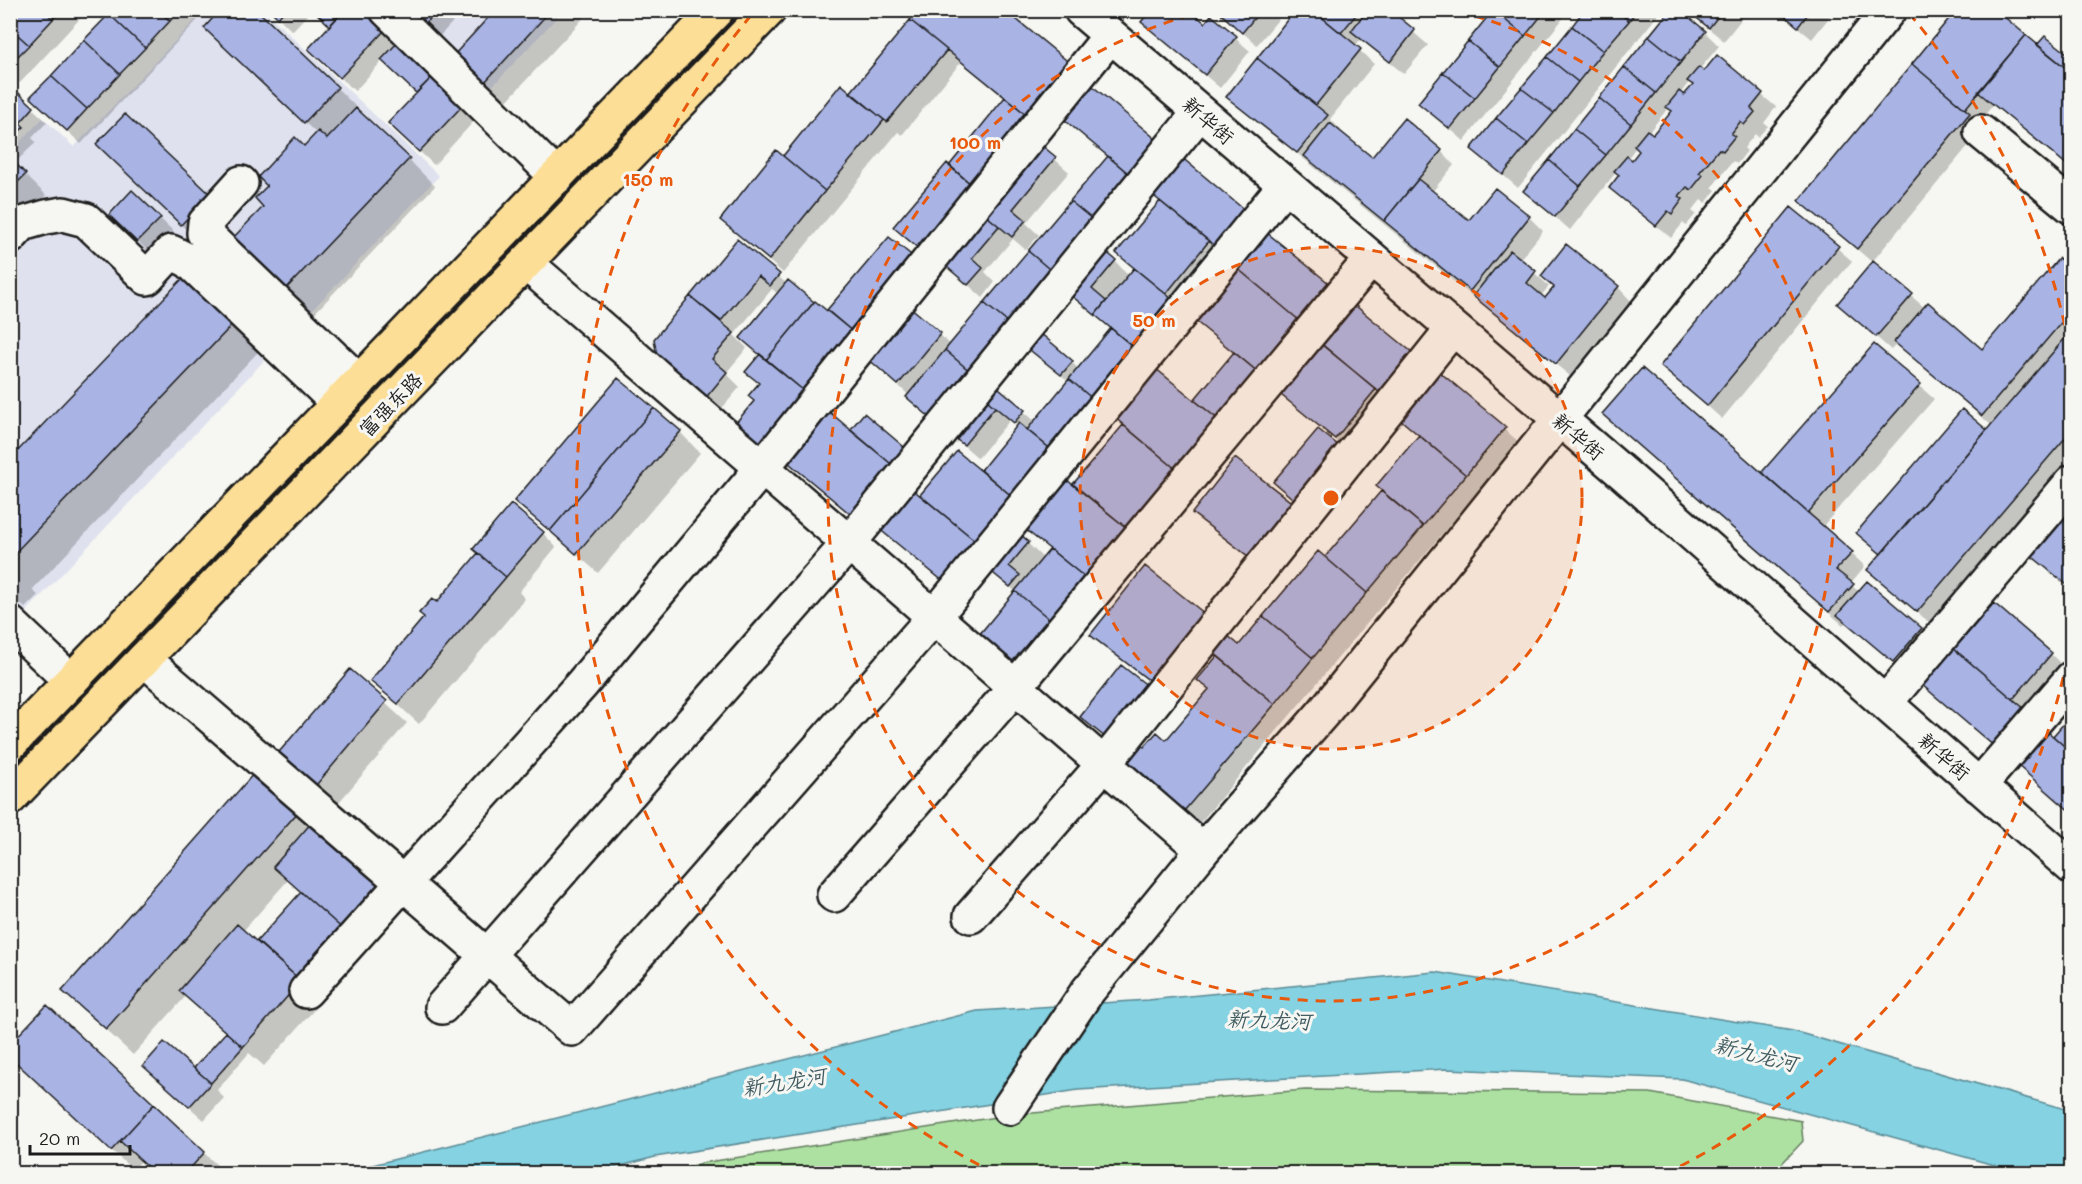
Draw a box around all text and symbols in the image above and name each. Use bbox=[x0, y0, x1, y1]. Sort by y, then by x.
street label: 新华街 bbox=[1178, 91, 1240, 149]
text: 100 m bbox=[949, 130, 1001, 154]
text: 150 m bbox=[623, 167, 673, 191]
text: 50 m bbox=[1133, 308, 1175, 332]
street label: 富强东路 bbox=[353, 365, 428, 442]
street label: 新华街 bbox=[1548, 407, 1610, 465]
centre of rings bbox=[1321, 488, 1341, 508]
street label: 新华街 bbox=[1914, 727, 1976, 785]
water label: 新九龙河 bbox=[1227, 1004, 1314, 1034]
water label: 新九龙河 bbox=[1712, 1030, 1803, 1077]
water label: 新九龙河 bbox=[740, 1061, 831, 1101]
scale bar bbox=[30, 1118, 130, 1156]
text: 20 m bbox=[39, 1126, 80, 1150]

